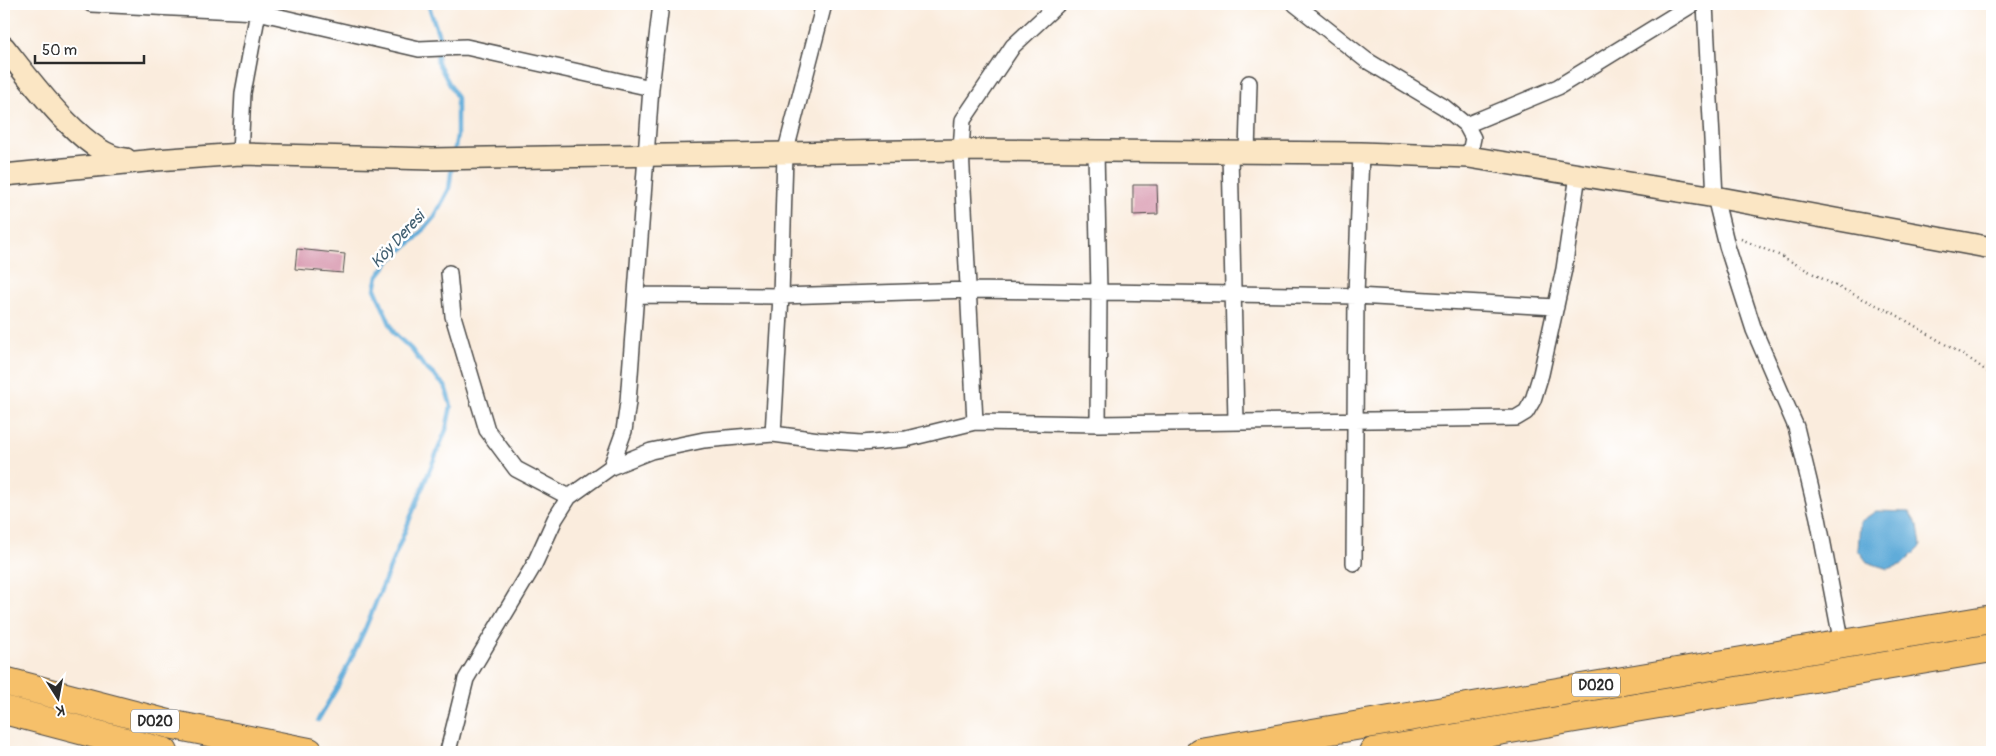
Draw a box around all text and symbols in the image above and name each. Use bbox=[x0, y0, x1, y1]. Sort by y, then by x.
scale bar bbox=[35, 32, 144, 64]
text: 50 m bbox=[42, 41, 77, 60]
water label: Köy Deresi bbox=[367, 206, 430, 272]
north arrow bbox=[32, 674, 82, 724]
road number: D020 bbox=[1572, 674, 1620, 696]
text: K bbox=[54, 701, 66, 720]
road number: D020 bbox=[131, 709, 179, 732]

